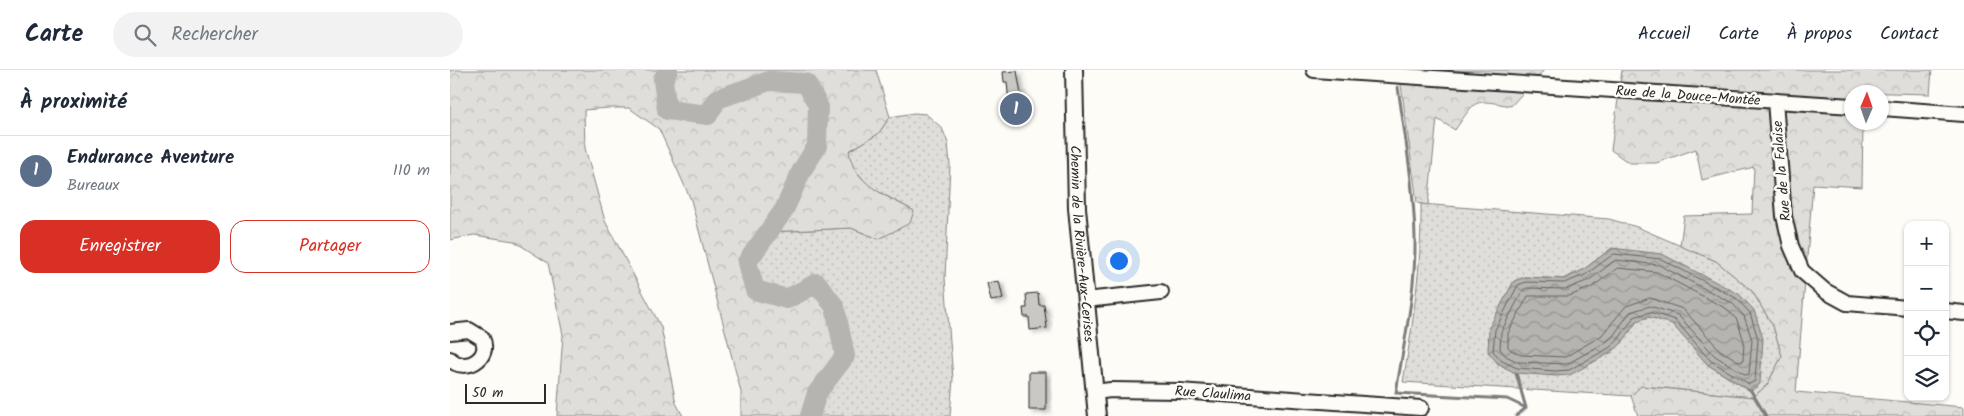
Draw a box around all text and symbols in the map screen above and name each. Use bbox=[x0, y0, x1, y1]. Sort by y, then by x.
search box bbox=[113, 12, 463, 57]
text: Carte bbox=[25, 15, 83, 54]
text: Rechercher bbox=[171, 20, 258, 50]
text: Accueil bbox=[1638, 20, 1691, 49]
text: Carte bbox=[1719, 20, 1759, 49]
text: À propos bbox=[1787, 20, 1852, 49]
text: Contact bbox=[1880, 20, 1939, 49]
icon: search bbox=[131, 21, 159, 49]
street label: Rue de la Douce-Montée bbox=[1615, 80, 1762, 112]
north arrow bbox=[1844, 85, 1889, 130]
text: À proximité bbox=[20, 86, 127, 119]
pin: 1 bbox=[1000, 90, 1032, 128]
street label: Rue de la Falaise bbox=[1767, 119, 1797, 222]
text: Endurance Aventure bbox=[67, 143, 234, 173]
street label: Chemin de la Rivière-Aux-Cerises bbox=[1064, 145, 1100, 343]
text: 1 bbox=[34, 158, 38, 183]
text: 110 m bbox=[393, 158, 430, 183]
text: Bureaux bbox=[67, 173, 119, 198]
button: Enregistrer bbox=[20, 220, 220, 273]
button: Partager bbox=[230, 220, 430, 273]
map controls bbox=[1904, 221, 1949, 401]
button: + bbox=[1904, 221, 1949, 266]
your location bbox=[1106, 248, 1132, 274]
button: − bbox=[1904, 266, 1949, 311]
button: locate bbox=[1904, 311, 1949, 356]
button: layers bbox=[1904, 356, 1949, 401]
street label: Rue Claulima bbox=[1174, 380, 1252, 408]
scale bar bbox=[465, 381, 546, 404]
text: 50 m bbox=[472, 382, 503, 404]

